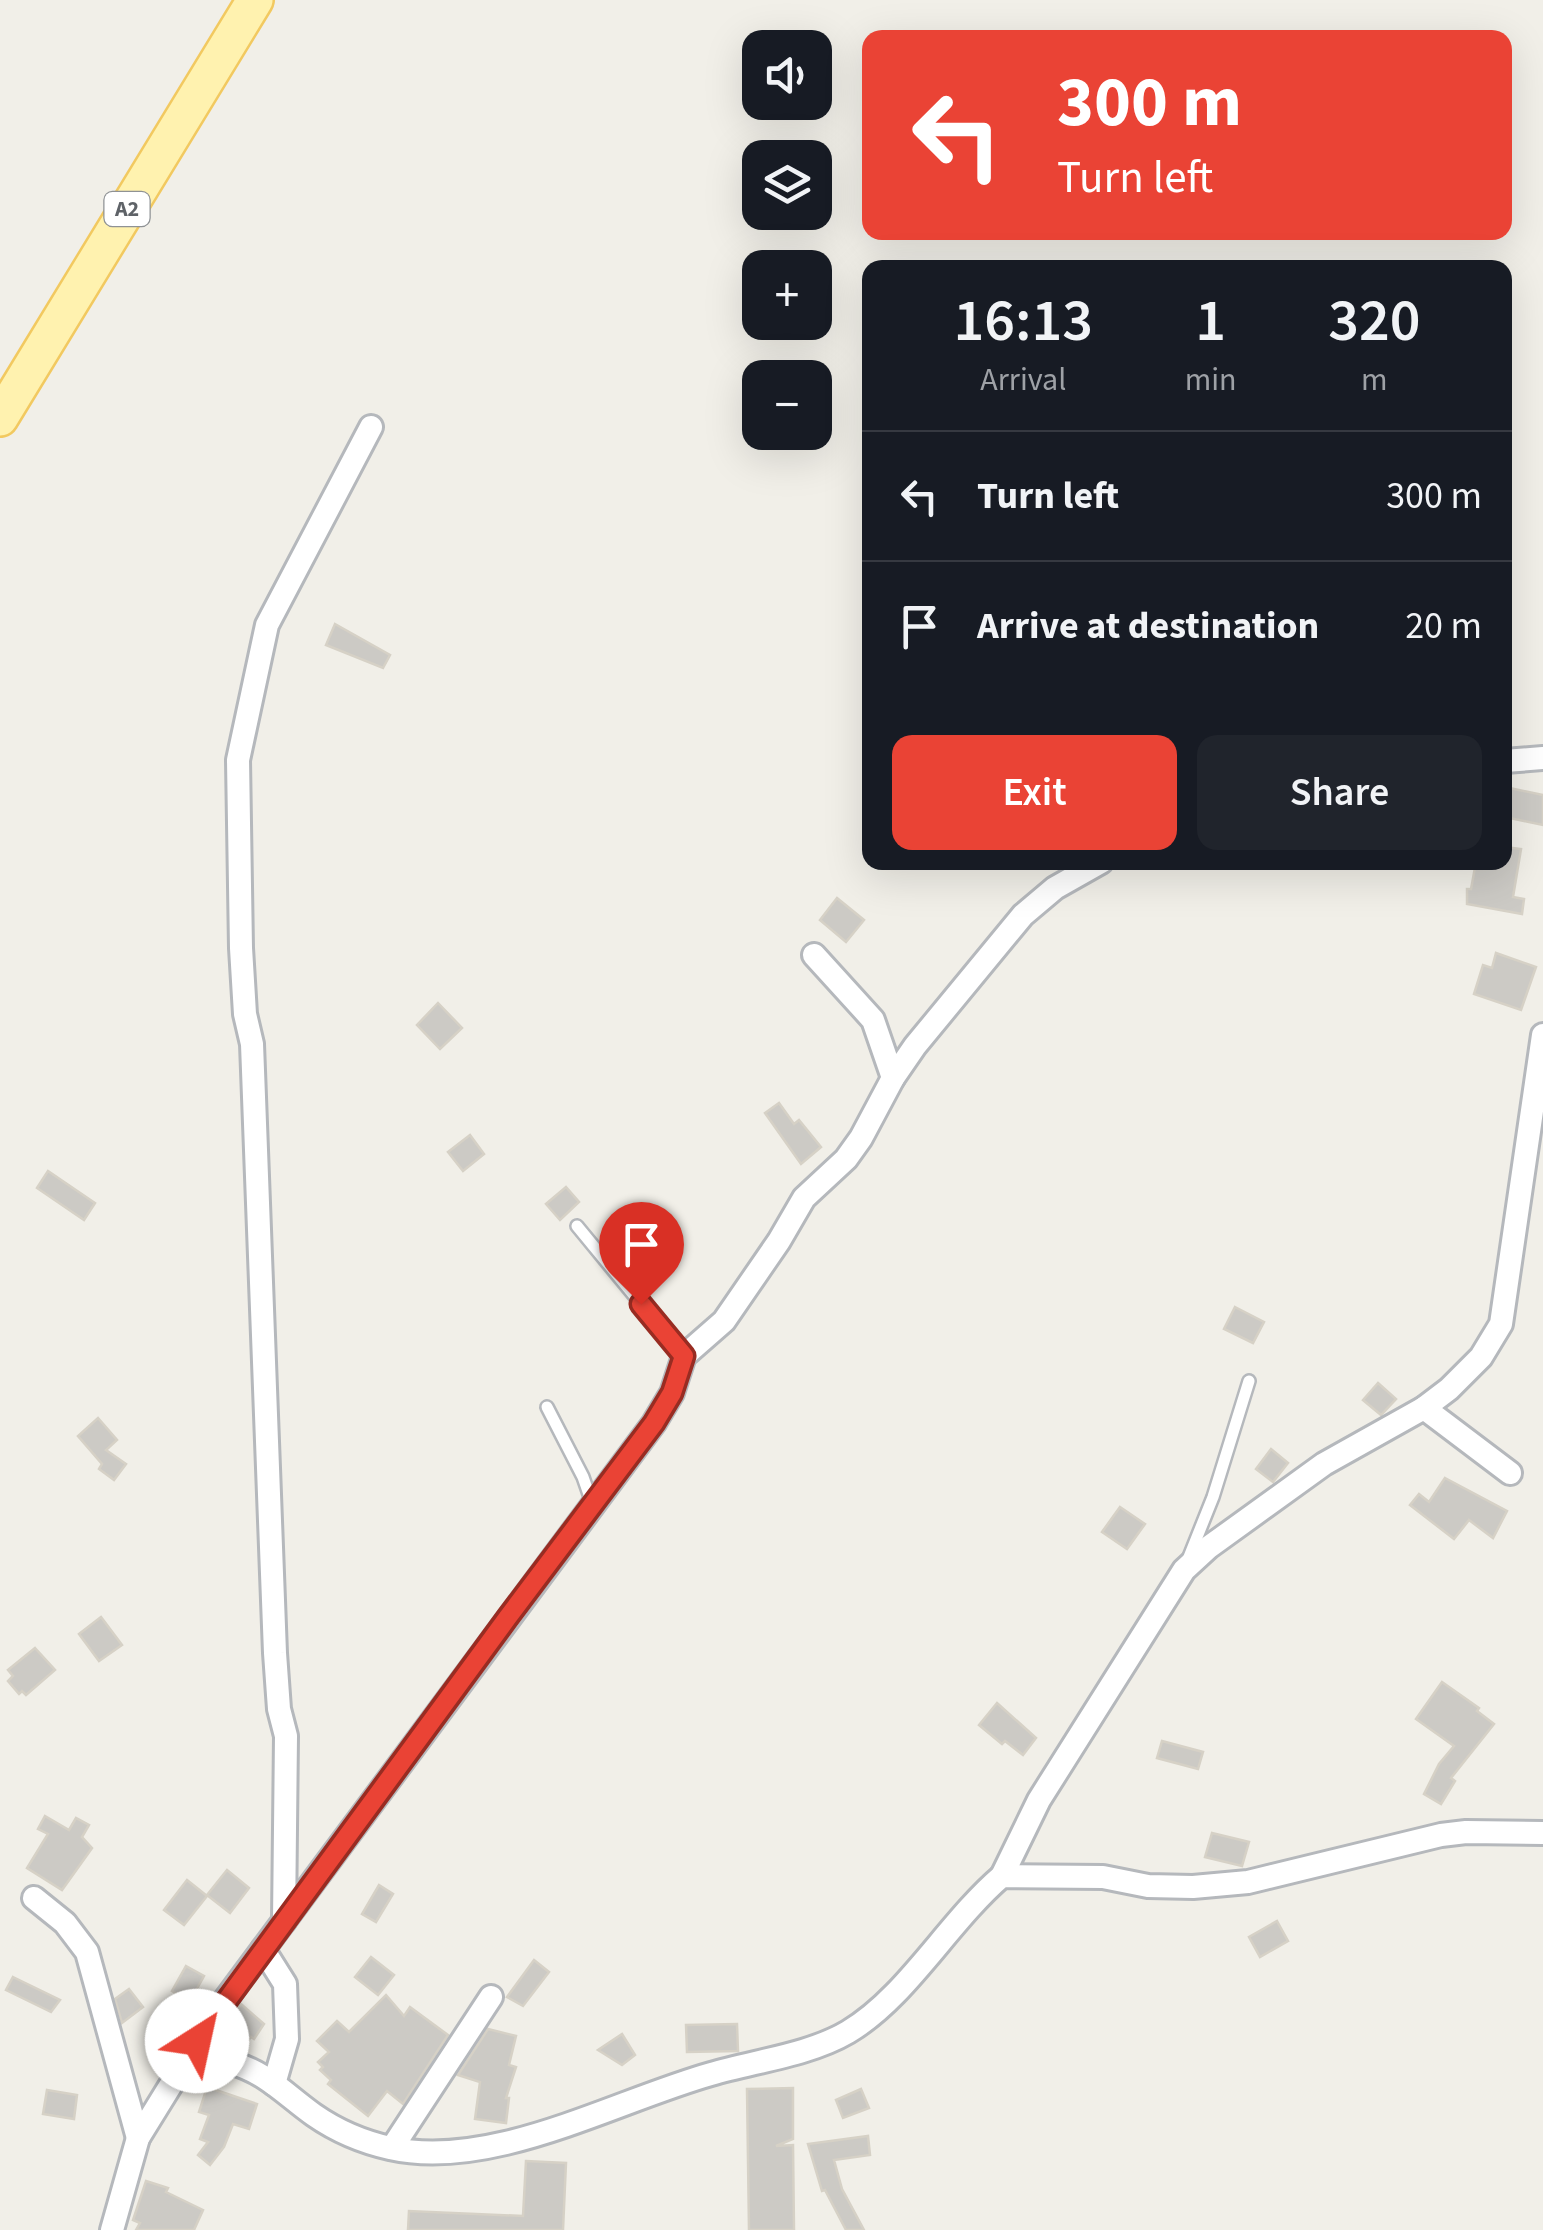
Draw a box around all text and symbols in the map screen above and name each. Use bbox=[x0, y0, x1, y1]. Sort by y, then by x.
map controls bbox=[742, 30, 832, 450]
button: sound bbox=[742, 30, 832, 120]
text: 300 m bbox=[1057, 53, 1242, 153]
icon: left bbox=[892, 70, 1022, 200]
button: layers bbox=[742, 140, 832, 230]
text: Turn left bbox=[1057, 146, 1213, 210]
road number: A2 bbox=[104, 192, 150, 226]
button: + bbox=[742, 250, 832, 340]
text: 16:13 bbox=[954, 279, 1093, 364]
text: 1 bbox=[1195, 279, 1226, 364]
text: 320 bbox=[1328, 279, 1420, 364]
text: Arrival bbox=[980, 357, 1066, 403]
text: min bbox=[1185, 357, 1237, 403]
text: m bbox=[1361, 357, 1388, 403]
button: − bbox=[742, 360, 832, 450]
icon: left bbox=[892, 469, 947, 524]
text: Turn left bbox=[977, 469, 1119, 523]
text: 300 m bbox=[1386, 469, 1482, 523]
icon: arrive bbox=[892, 599, 947, 654]
text: Arrive at destination bbox=[977, 599, 1319, 653]
text: 20 m bbox=[1405, 599, 1482, 653]
button: Exit bbox=[892, 735, 1177, 850]
button: Share bbox=[1197, 735, 1482, 850]
pin bbox=[599, 1202, 684, 1305]
icon: arrive bbox=[614, 1217, 669, 1272]
position arrow bbox=[145, 1989, 249, 2093]

